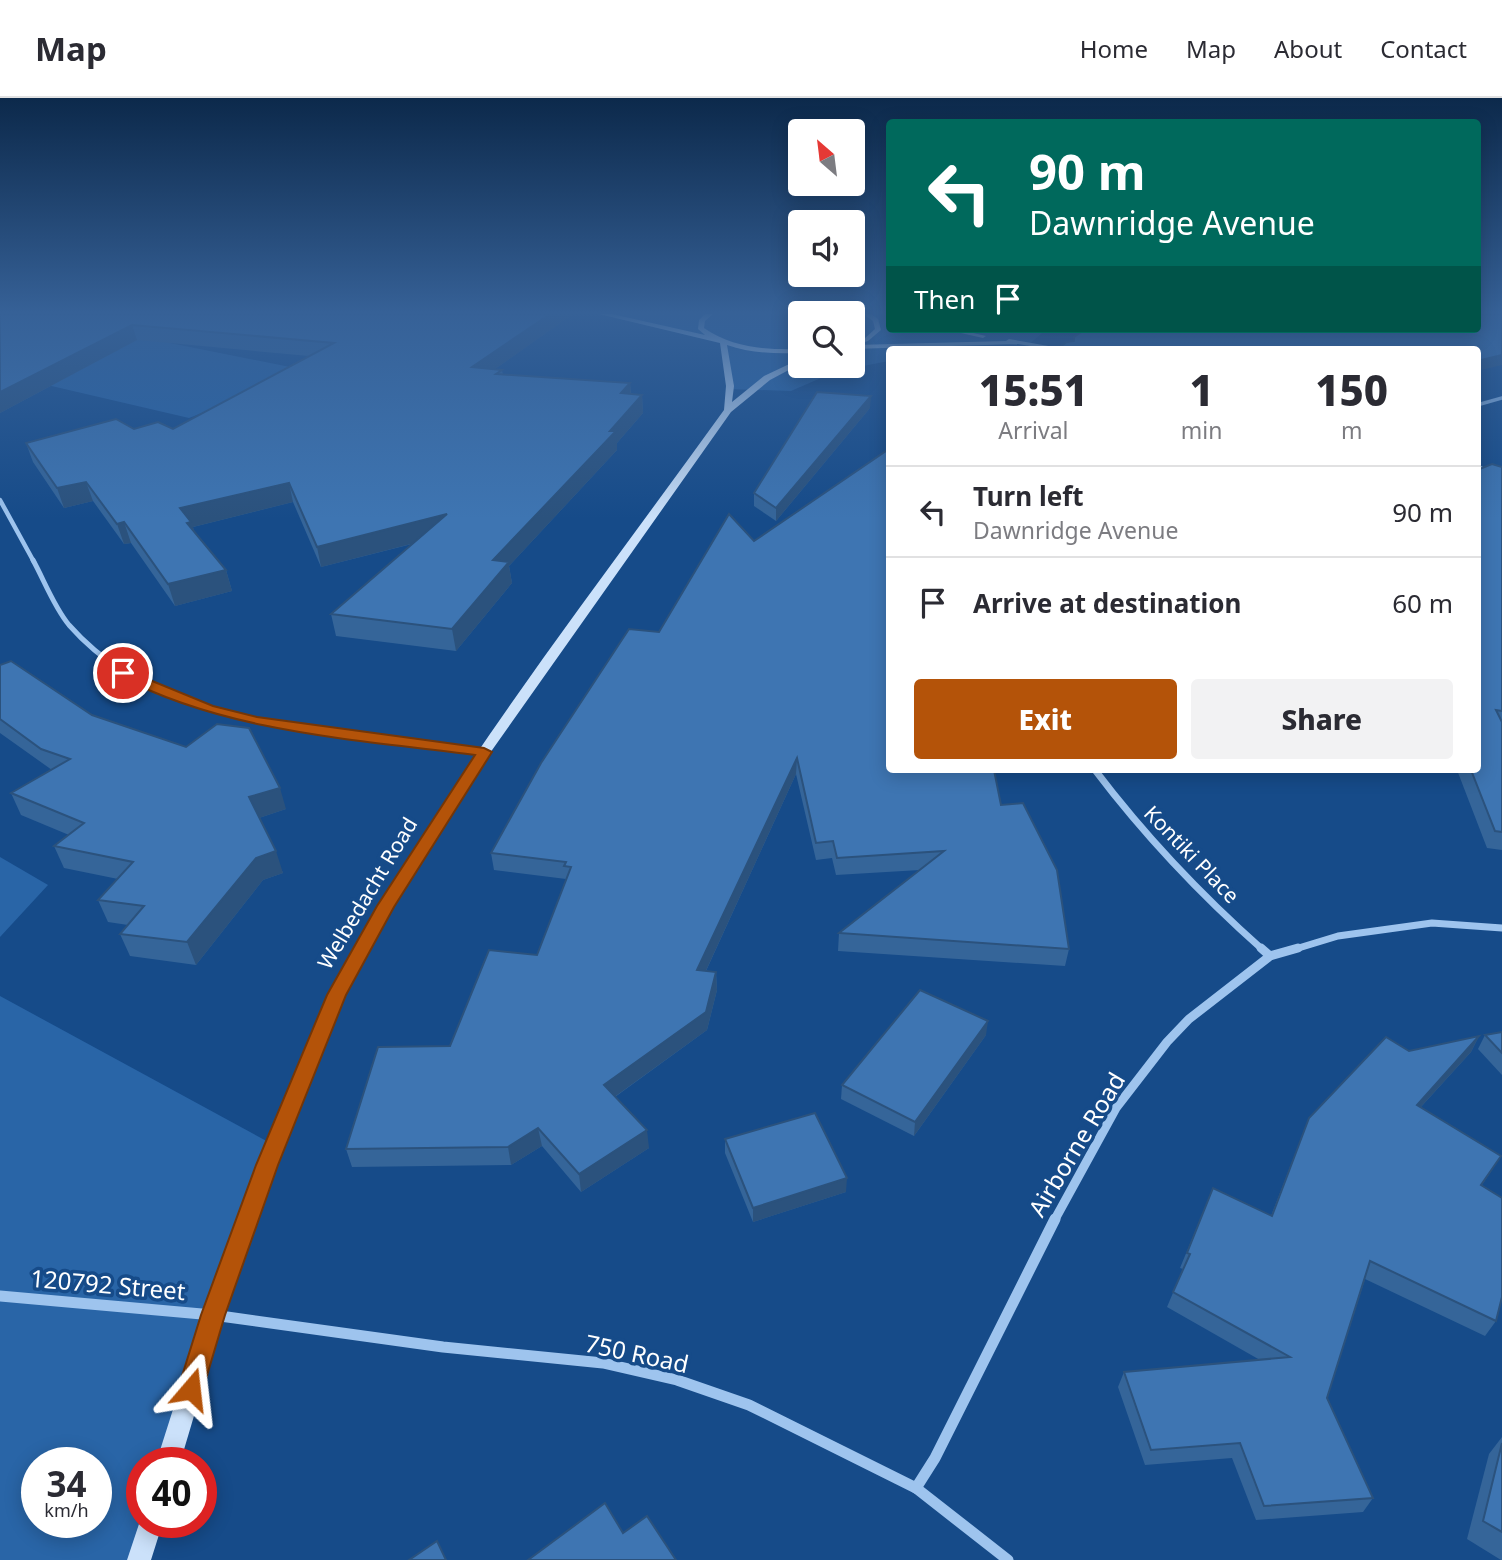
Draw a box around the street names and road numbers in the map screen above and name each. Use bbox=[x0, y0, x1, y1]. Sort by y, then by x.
street label: Kontiki Place bbox=[1138, 799, 1246, 909]
street label: Welbedacht Road bbox=[311, 812, 423, 974]
street label: Airborne Road bbox=[1020, 1066, 1132, 1222]
street label: 120792 Street bbox=[29, 1261, 187, 1307]
street label: 750 Road bbox=[582, 1326, 692, 1380]

